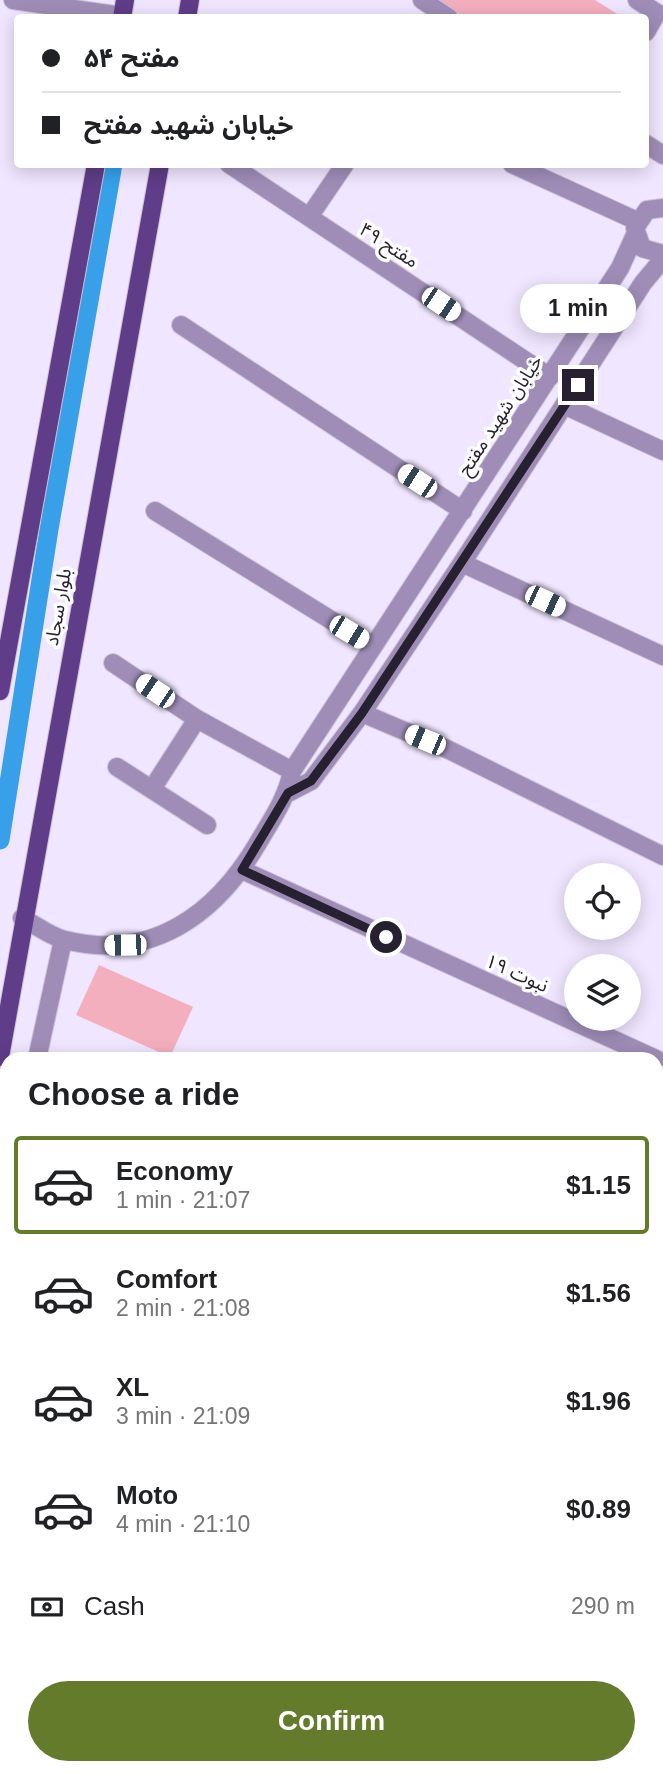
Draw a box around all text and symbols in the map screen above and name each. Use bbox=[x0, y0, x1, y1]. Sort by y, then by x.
text: مفتح ۵۴ bbox=[84, 43, 180, 73]
text: خیابان شهید مفتح bbox=[84, 110, 293, 140]
street label: مفتح ۴۹ bbox=[353, 218, 422, 275]
car bbox=[418, 284, 465, 324]
callout: 1 min bbox=[520, 284, 636, 332]
text: 1 min bbox=[548, 295, 608, 321]
street label: خیابان شهید مفتح bbox=[453, 351, 550, 481]
route end bbox=[562, 369, 594, 401]
car bbox=[394, 461, 441, 501]
street label: بلوار سجاد bbox=[41, 567, 76, 647]
car bbox=[522, 583, 569, 619]
car bbox=[326, 612, 373, 652]
car bbox=[132, 671, 179, 711]
car bbox=[402, 722, 449, 758]
map controls bbox=[564, 863, 641, 1031]
button: locate bbox=[564, 863, 641, 940]
route start bbox=[370, 921, 402, 953]
car bbox=[104, 934, 147, 956]
street label: نبوت ۱۹ bbox=[482, 950, 552, 997]
button: layers bbox=[564, 954, 641, 1031]
text: Choose a ride bbox=[28, 1076, 240, 1112]
icon: car bbox=[32, 1154, 95, 1217]
text: Economy bbox=[116, 1156, 233, 1186]
text: $1.15 bbox=[566, 1170, 631, 1200]
text: 1 min · 21:07 bbox=[116, 1187, 250, 1213]
icon: car bbox=[32, 1262, 95, 1325]
text: Comfort bbox=[116, 1264, 217, 1294]
text: $1.56 bbox=[566, 1278, 631, 1308]
text: 2 min · 21:08 bbox=[116, 1295, 250, 1321]
icon: car bbox=[32, 1370, 95, 1433]
text: XL bbox=[116, 1372, 149, 1402]
text: $1.96 bbox=[566, 1386, 631, 1416]
text: 3 min · 21:09 bbox=[116, 1403, 250, 1429]
icon: car bbox=[32, 1478, 95, 1541]
text: Moto bbox=[116, 1480, 178, 1510]
text: $0.89 bbox=[566, 1494, 631, 1524]
text: 4 min · 21:10 bbox=[116, 1511, 250, 1537]
icon: cash bbox=[28, 1588, 66, 1626]
text: Cash bbox=[84, 1591, 145, 1621]
text: 290 m bbox=[571, 1593, 635, 1619]
button: Confirm bbox=[28, 1681, 635, 1761]

